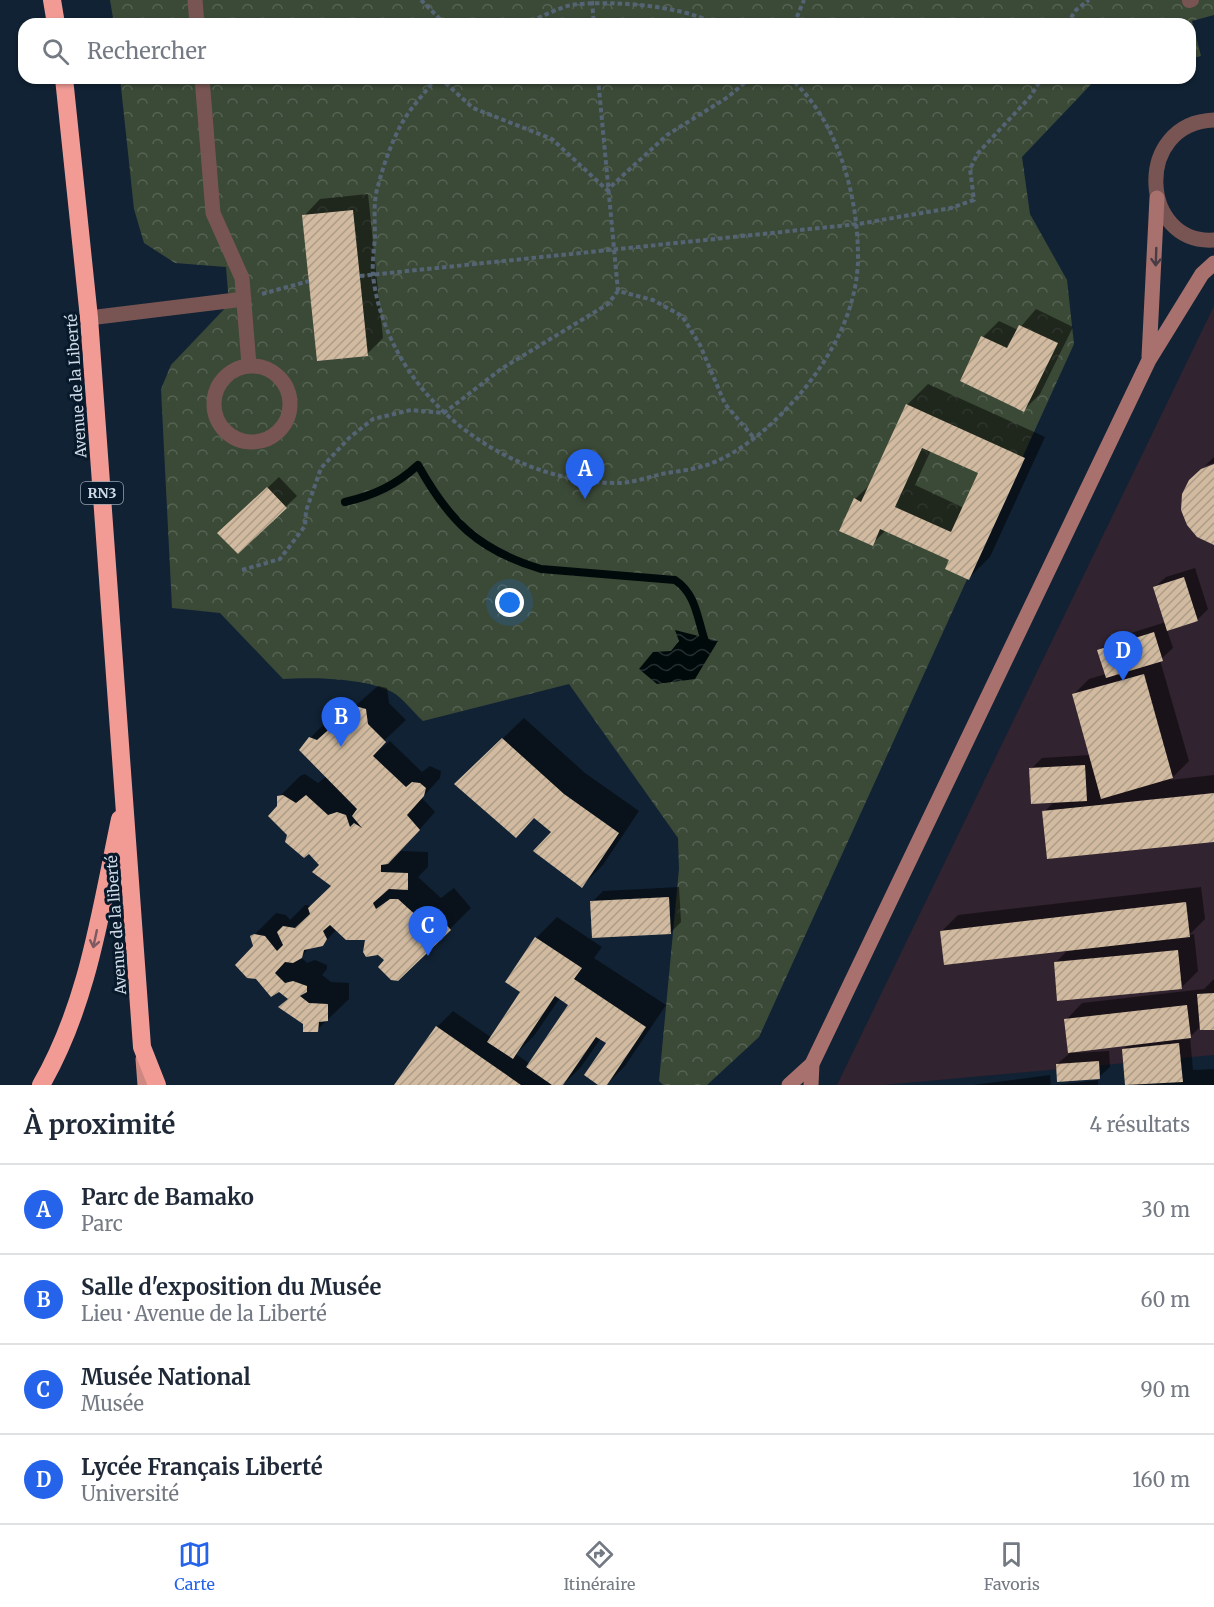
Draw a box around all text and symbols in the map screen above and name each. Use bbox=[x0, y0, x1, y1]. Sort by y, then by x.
search box bbox=[18, 18, 1196, 84]
icon: search bbox=[39, 35, 72, 68]
text: Rechercher bbox=[87, 37, 207, 65]
one-way arrow bbox=[1150, 246, 1161, 266]
street label: Avenue de la Liberté bbox=[61, 313, 91, 460]
pin: A bbox=[566, 450, 604, 499]
road number: RN3 bbox=[81, 482, 123, 504]
your location bbox=[495, 588, 524, 617]
pin: D bbox=[1104, 632, 1142, 681]
pin: B bbox=[322, 698, 360, 747]
street label: Avenue de la liberté bbox=[102, 855, 130, 996]
pin: C bbox=[408, 906, 448, 956]
one-way arrow bbox=[88, 930, 100, 949]
text: À proximité bbox=[24, 1108, 175, 1141]
text: 4 résultats bbox=[1089, 1112, 1190, 1137]
text: Parc de Bamako bbox=[81, 1183, 254, 1211]
text: A bbox=[36, 1197, 51, 1222]
text: 30 m bbox=[1141, 1197, 1190, 1222]
text: Parc bbox=[81, 1211, 123, 1236]
text: Salle d'exposition du Musée bbox=[81, 1273, 381, 1301]
text: B bbox=[37, 1287, 50, 1312]
text: 60 m bbox=[1140, 1287, 1190, 1312]
text: Lieu · Avenue de la Liberté bbox=[81, 1301, 327, 1326]
text: Musée National bbox=[81, 1363, 251, 1391]
text: C bbox=[37, 1377, 50, 1402]
text: 90 m bbox=[1140, 1377, 1190, 1402]
text: Musée bbox=[81, 1391, 144, 1416]
text: Lycée Français Liberté bbox=[81, 1453, 323, 1481]
text: D bbox=[36, 1467, 51, 1492]
text: 160 m bbox=[1132, 1467, 1190, 1492]
text: Université bbox=[81, 1481, 179, 1506]
tab: Carte bbox=[174, 1538, 215, 1594]
tab: Itinéraire bbox=[563, 1538, 635, 1594]
tab: Favoris bbox=[984, 1538, 1040, 1594]

